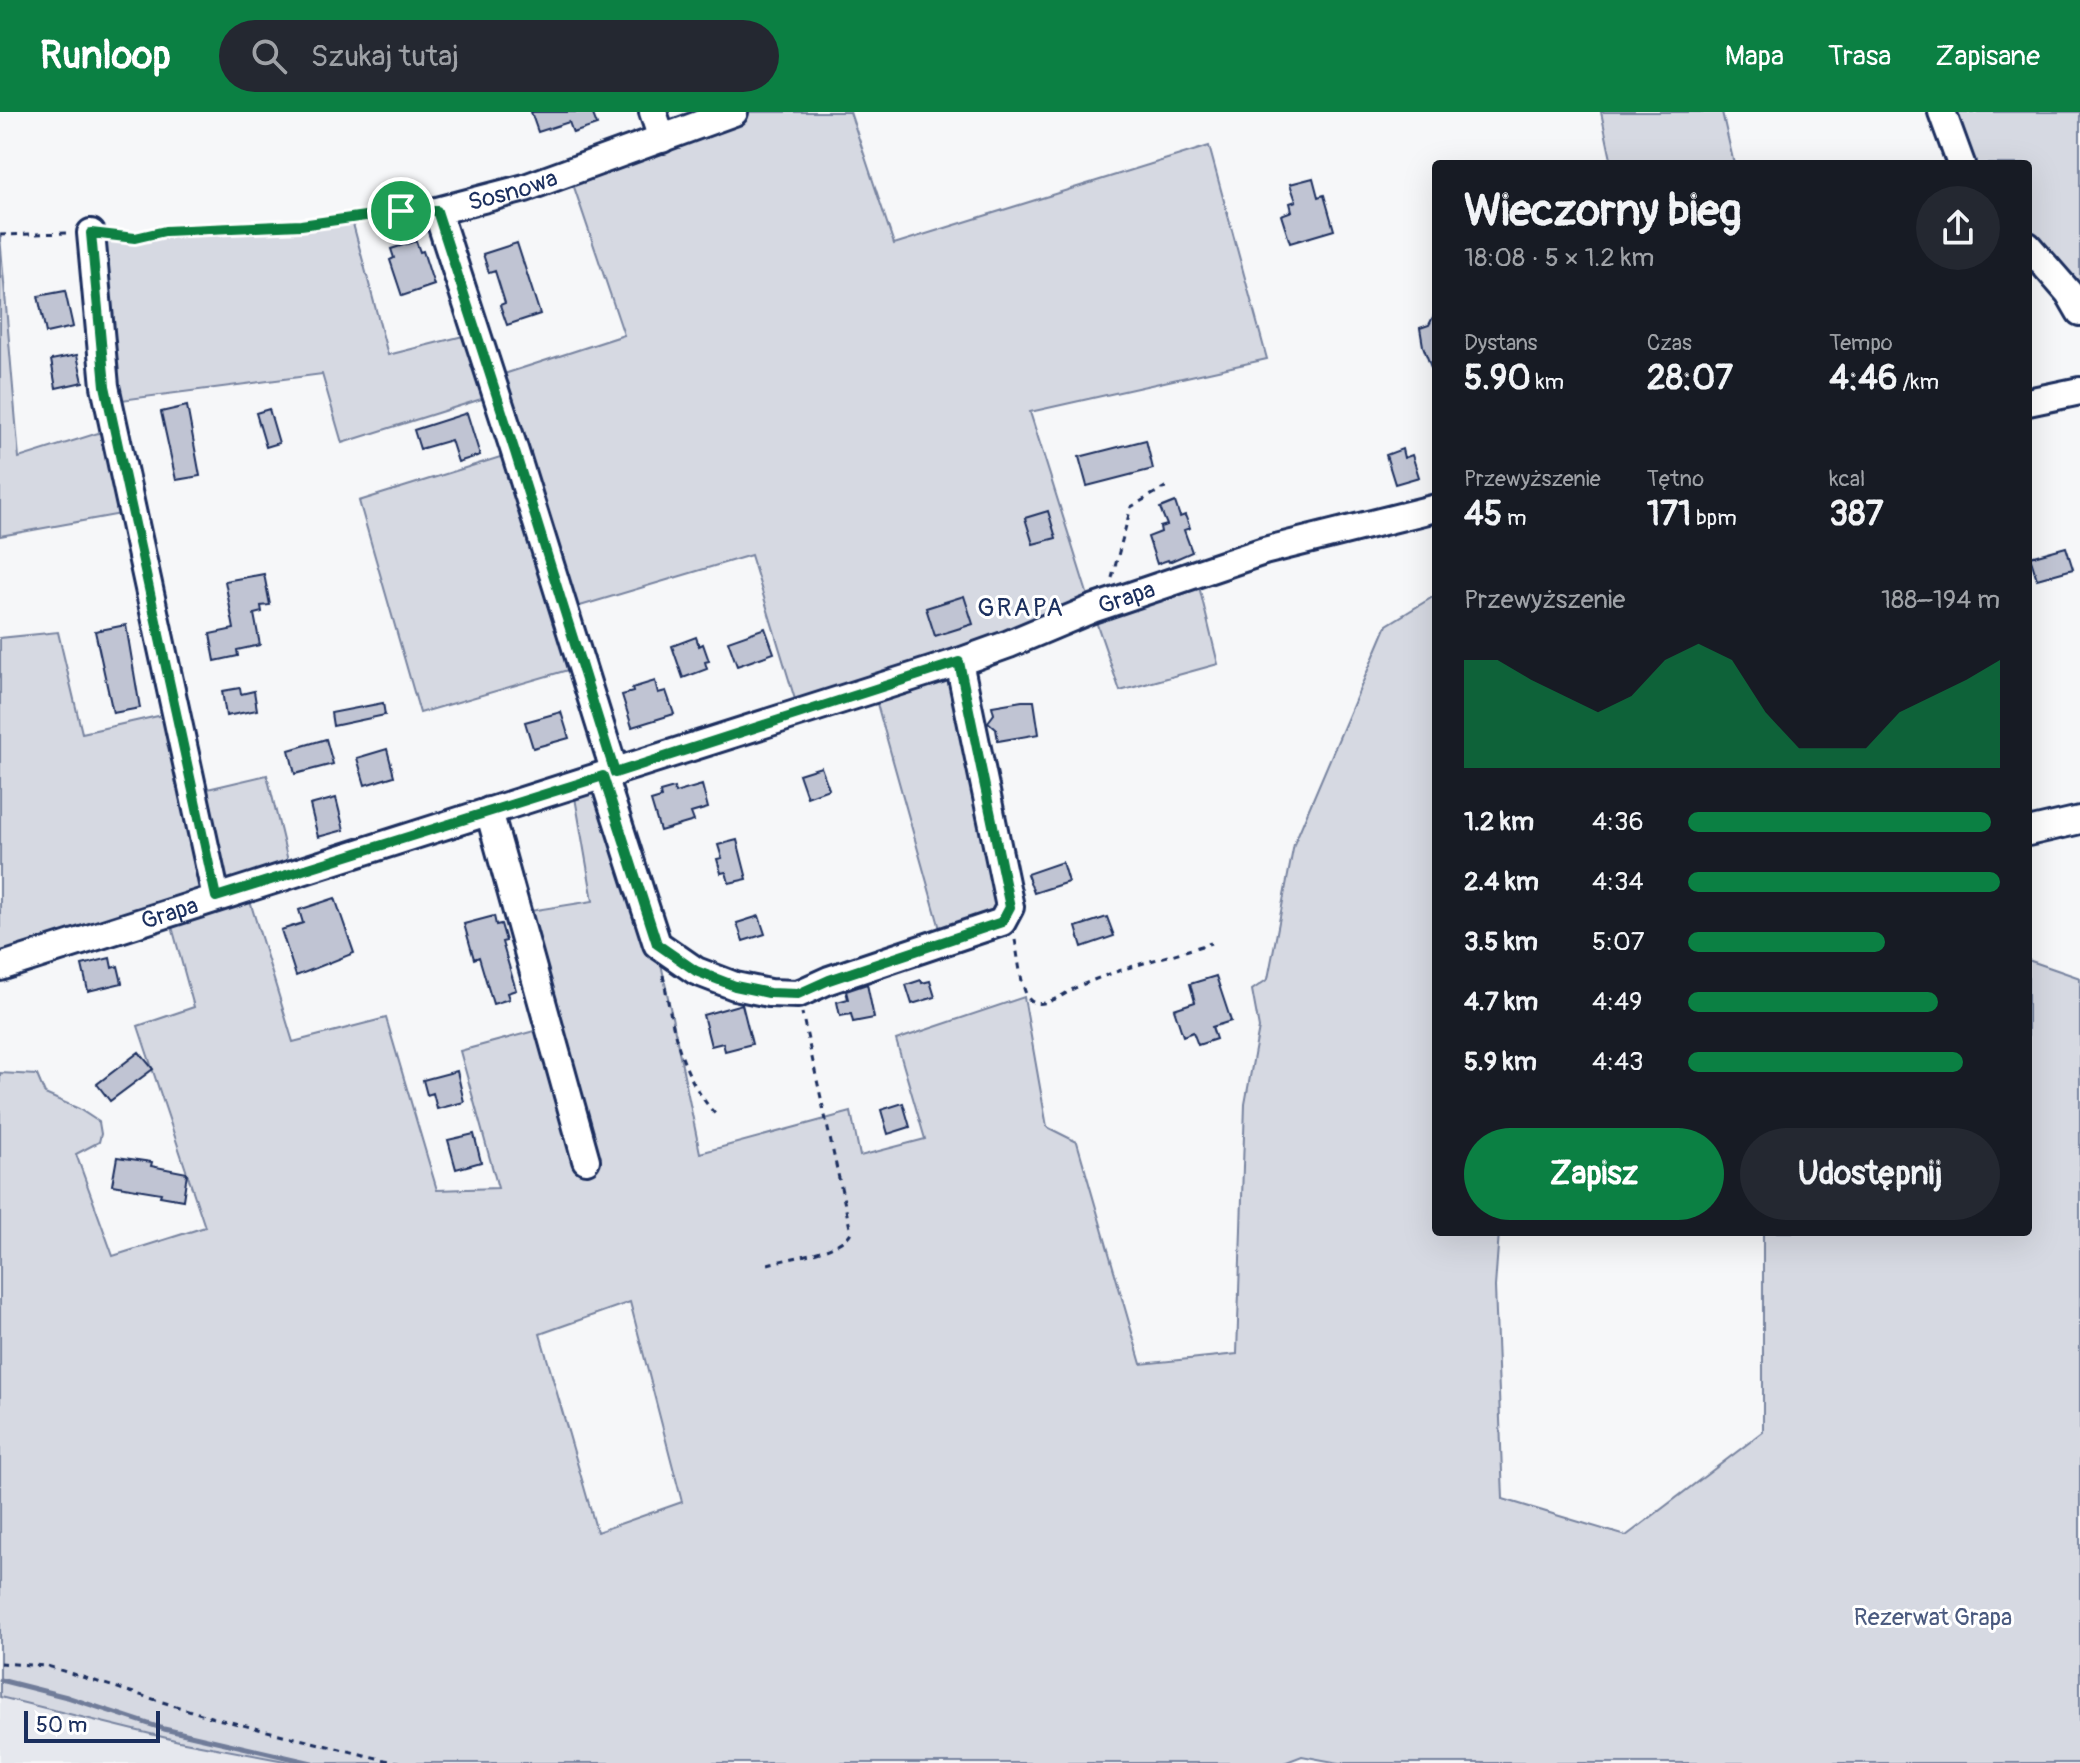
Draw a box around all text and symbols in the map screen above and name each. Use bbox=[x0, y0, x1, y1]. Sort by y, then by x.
search box bbox=[219, 20, 779, 92]
text: Runloop bbox=[40, 32, 171, 80]
icon: search bbox=[247, 34, 291, 78]
text: Szukaj tutaj bbox=[311, 38, 459, 75]
text: Mapa bbox=[1725, 39, 1784, 74]
text: Trasa bbox=[1828, 39, 1891, 74]
text: Zapisane bbox=[1935, 39, 2040, 74]
street label: Sosnowa bbox=[465, 163, 561, 217]
pin bbox=[367, 177, 435, 245]
text: Wieczorny bieg bbox=[1464, 184, 1741, 239]
button: share bbox=[1916, 186, 2000, 270]
icon: arrive bbox=[379, 189, 423, 233]
text: 18:08 · 5 × 1.2 km bbox=[1464, 242, 1654, 274]
text: Dystans bbox=[1464, 329, 1537, 357]
text: Czas bbox=[1647, 329, 1692, 357]
text: Tempo bbox=[1829, 329, 1893, 357]
text: 5.90 bbox=[1464, 357, 1531, 400]
text: 28:07 bbox=[1647, 357, 1733, 400]
text: 4:46 bbox=[1829, 357, 1898, 400]
text: km bbox=[1531, 368, 1564, 396]
text: /km bbox=[1898, 368, 1939, 396]
text: Przewyższenie bbox=[1464, 465, 1601, 493]
text: Tętno bbox=[1647, 465, 1704, 493]
text: kcal bbox=[1829, 465, 1865, 493]
text: 45 bbox=[1464, 493, 1502, 536]
text: 171 bbox=[1647, 493, 1691, 536]
text: 387 bbox=[1829, 493, 1883, 536]
text: m bbox=[1502, 504, 1526, 532]
text: bpm bbox=[1691, 504, 1737, 532]
street label: Grapa bbox=[1094, 574, 1159, 620]
text: Przewyższenie bbox=[1464, 584, 1625, 616]
text: 188–194 m bbox=[1881, 584, 2000, 616]
district label: GRAPA bbox=[977, 592, 1065, 624]
text: 1.2 km bbox=[1464, 806, 1534, 838]
text: 4:36 bbox=[1592, 806, 1644, 838]
text: 2.4 km bbox=[1464, 866, 1539, 898]
text: 4:34 bbox=[1592, 866, 1644, 898]
street label: Grapa bbox=[138, 890, 202, 936]
text: 3.5 km bbox=[1464, 926, 1538, 958]
text: 5:07 bbox=[1592, 926, 1645, 958]
text: 4.7 km bbox=[1464, 986, 1538, 1018]
text: 4:49 bbox=[1592, 986, 1643, 1018]
text: 5.9 km bbox=[1464, 1046, 1537, 1078]
text: 4:43 bbox=[1592, 1046, 1644, 1078]
button: Zapisz bbox=[1464, 1128, 1724, 1220]
button: Udostępnij bbox=[1740, 1128, 2000, 1220]
park label: Rezerwat Grapa bbox=[1854, 1603, 2012, 1632]
scale bar bbox=[24, 1707, 160, 1743]
text: 50 m bbox=[36, 1711, 87, 1739]

